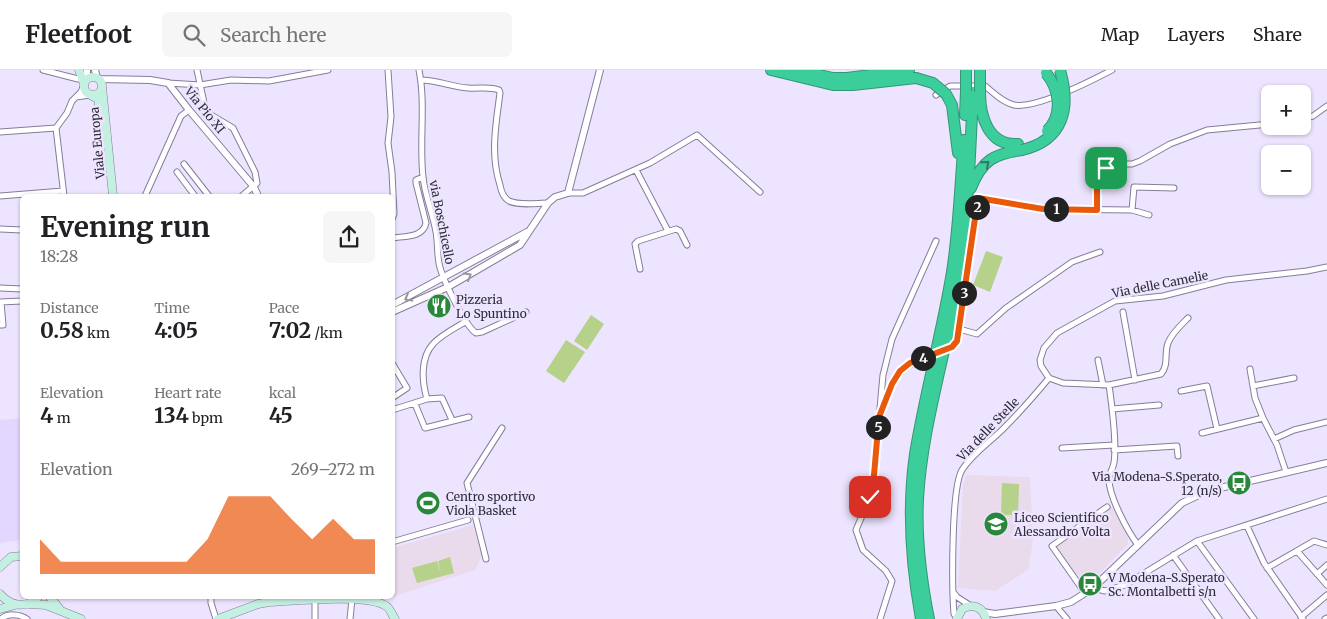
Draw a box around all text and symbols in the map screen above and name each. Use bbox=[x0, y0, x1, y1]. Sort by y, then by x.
search box bbox=[162, 12, 512, 57]
text: Fleetfoot bbox=[25, 19, 132, 50]
icon: search bbox=[180, 21, 208, 49]
text: Search here bbox=[220, 23, 326, 47]
text: Map bbox=[1101, 23, 1139, 46]
text: Layers bbox=[1167, 23, 1225, 46]
text: Share bbox=[1253, 23, 1302, 46]
street label: Via Pio XI bbox=[181, 83, 228, 136]
map controls bbox=[1261, 85, 1311, 195]
button: + bbox=[1261, 85, 1311, 135]
street label: Viale Europa bbox=[86, 106, 108, 181]
button: − bbox=[1261, 145, 1311, 195]
pin bbox=[1085, 147, 1127, 189]
icon: arrive bbox=[1092, 154, 1120, 182]
one-way arrow bbox=[980, 161, 989, 170]
street label: via Boschicello bbox=[426, 178, 458, 265]
pin: 2 bbox=[964, 194, 990, 220]
pin: 1 bbox=[1044, 196, 1068, 222]
text: 2 bbox=[973, 198, 982, 216]
text: 1 bbox=[1053, 200, 1060, 218]
text: Evening run bbox=[40, 209, 210, 245]
button: share bbox=[323, 211, 375, 263]
text: 18:28 bbox=[40, 246, 78, 266]
street label: Via delle Camelie bbox=[1110, 267, 1209, 301]
one-way arrow bbox=[462, 272, 471, 282]
pin: 3 bbox=[952, 280, 976, 306]
text: 3 bbox=[960, 284, 969, 302]
one-way arrow bbox=[404, 292, 413, 302]
place label: Pizzeria Lo Spuntino bbox=[456, 292, 527, 321]
restaurant icon: Pizzeria Lo Spuntino bbox=[426, 293, 452, 319]
text: Distance bbox=[40, 299, 99, 317]
text: Time bbox=[154, 299, 190, 317]
text: Pace bbox=[269, 299, 299, 317]
text: 0.58 bbox=[40, 317, 84, 344]
text: 4:05 bbox=[154, 317, 198, 344]
text: 7:02 bbox=[269, 317, 311, 344]
text: km bbox=[84, 324, 110, 342]
text: /km bbox=[311, 324, 343, 342]
pin: 4 bbox=[910, 346, 936, 370]
text: 4 bbox=[919, 349, 928, 367]
text: Elevation bbox=[40, 384, 104, 402]
text: Heart rate bbox=[154, 384, 221, 402]
text: kcal bbox=[269, 384, 296, 402]
street label: Via delle Stelle bbox=[953, 394, 1022, 465]
text: 4 bbox=[40, 402, 53, 429]
text: 134 bbox=[154, 402, 189, 429]
text: 45 bbox=[269, 402, 293, 429]
text: m bbox=[53, 409, 71, 427]
text: bpm bbox=[189, 409, 223, 427]
pin: 5 bbox=[866, 414, 890, 440]
text: 5 bbox=[874, 418, 883, 436]
text: Elevation bbox=[40, 459, 113, 479]
text: 269–272 m bbox=[291, 459, 375, 479]
place label: Via Modena-S.Sperato, 12 (n/s) bbox=[1091, 469, 1222, 498]
bus stop icon: Via Modena-S.Sperato, 12 (n/s) bbox=[1226, 470, 1252, 496]
pin bbox=[849, 476, 891, 518]
icon: check bbox=[856, 483, 884, 511]
place label: Centro sportivo Viola Basket bbox=[445, 489, 535, 518]
sports icon: Centro sportivo Viola Basket bbox=[415, 490, 441, 516]
place label: Liceo Scientifico Alessandro Volta bbox=[1013, 510, 1111, 539]
school or university icon: Liceo Scientifico Alessandro Volta bbox=[983, 511, 1009, 537]
place label: V Modena-S.Sperato Sc. Montalbetti s/n bbox=[1107, 570, 1225, 599]
bus stop icon: V Modena-S.Sperato Sc. Montalbetti s/n bbox=[1077, 571, 1103, 597]

